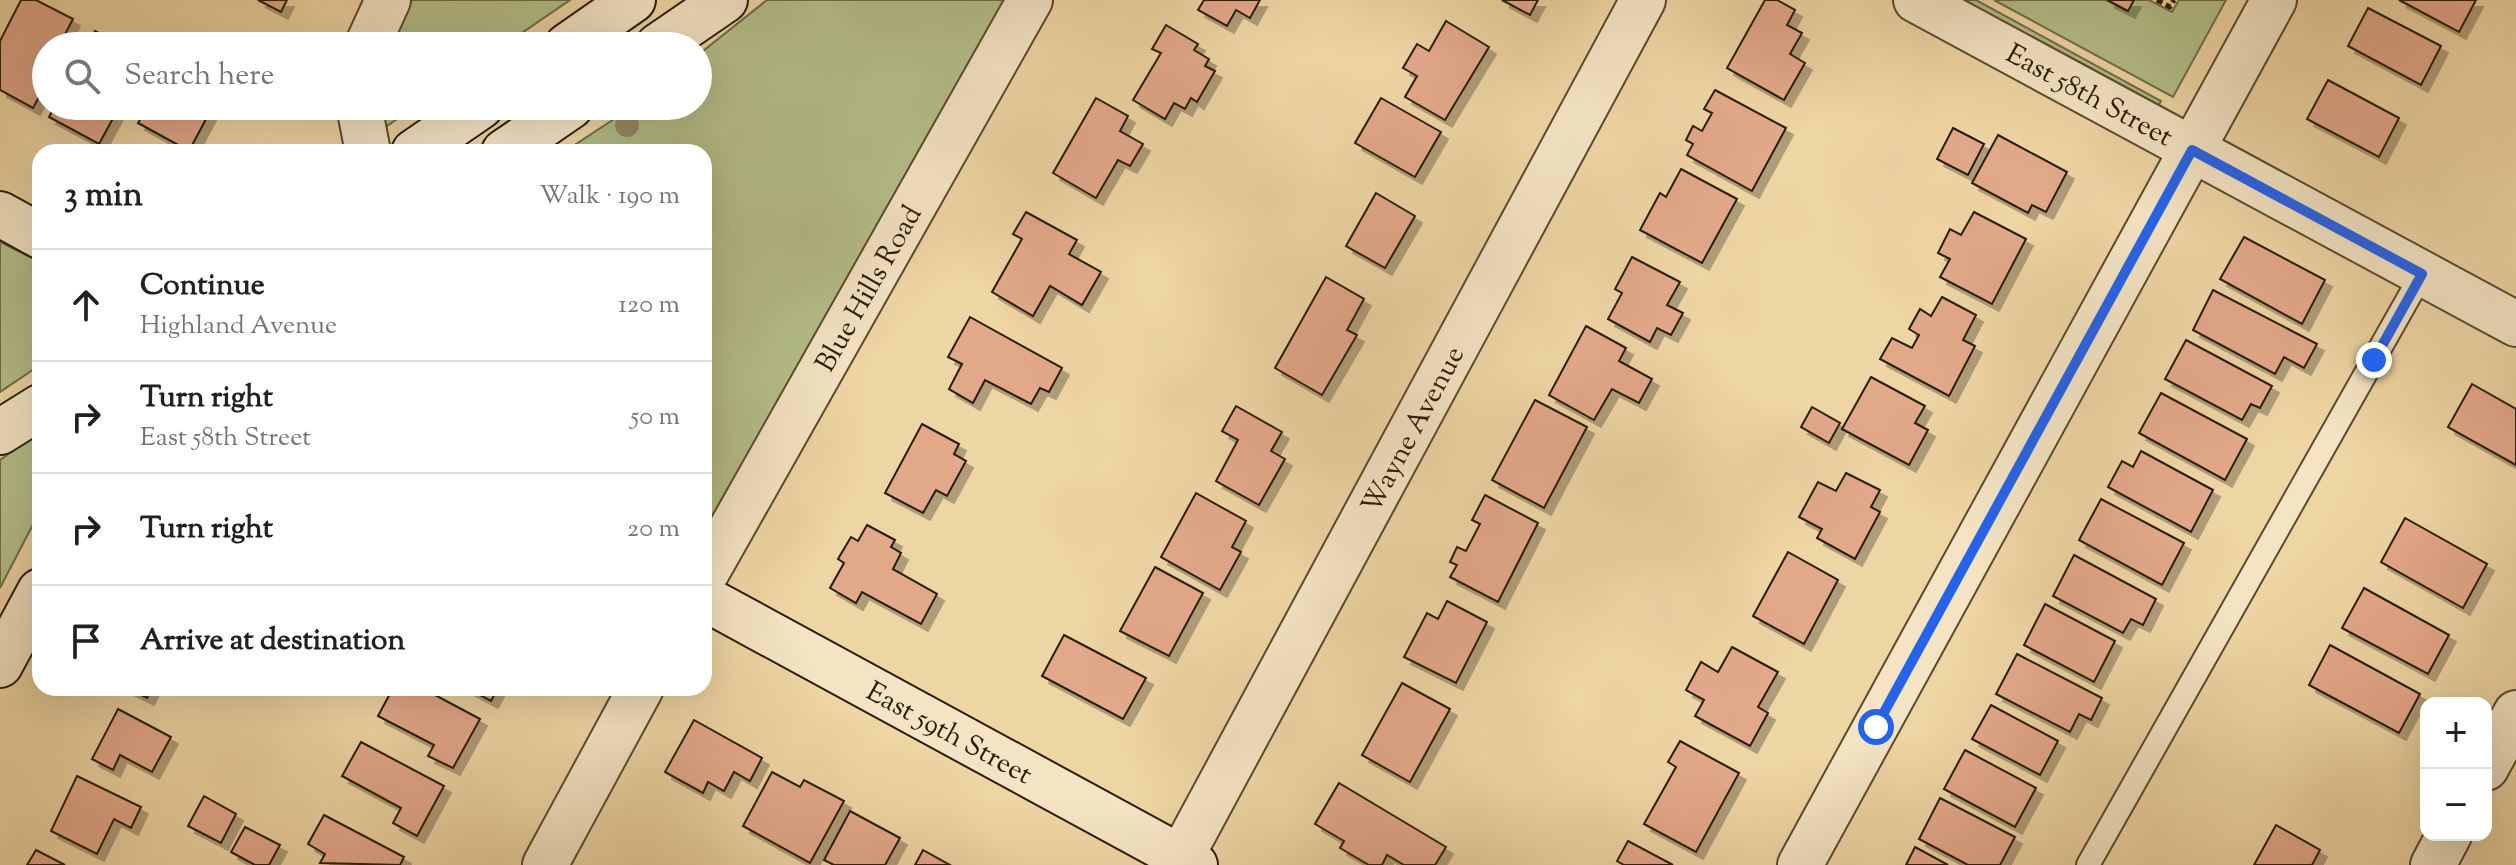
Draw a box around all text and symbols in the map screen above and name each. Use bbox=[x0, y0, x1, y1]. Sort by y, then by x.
search box bbox=[32, 32, 712, 120]
street label: East 58th Street bbox=[1998, 35, 2180, 158]
icon: search bbox=[60, 54, 104, 98]
text: Search here bbox=[124, 55, 274, 98]
text: 3 min bbox=[64, 172, 143, 221]
text: Walk · 190 m bbox=[539, 178, 680, 215]
street label: Blue Hills Road bbox=[807, 198, 933, 380]
text: Continue bbox=[140, 265, 265, 308]
icon: ahead bbox=[64, 283, 108, 327]
text: 120 m bbox=[618, 287, 680, 324]
text: Highland Avenue bbox=[140, 308, 337, 345]
street label: Wayne Avenue bbox=[1353, 340, 1476, 521]
route end bbox=[2356, 342, 2392, 378]
text: Turn right bbox=[140, 377, 273, 420]
icon: right bbox=[64, 395, 108, 439]
text: 50 m bbox=[630, 399, 680, 436]
text: East 58th Street bbox=[140, 420, 311, 457]
icon: right bbox=[64, 507, 108, 551]
text: Turn right bbox=[140, 508, 273, 551]
text: 20 m bbox=[627, 511, 680, 548]
icon: arrive bbox=[64, 619, 108, 663]
text: Arrive at destination bbox=[140, 620, 405, 663]
street label: East 59th Street bbox=[858, 673, 1039, 796]
map controls bbox=[2420, 697, 2492, 841]
button: + bbox=[2420, 697, 2492, 769]
route start bbox=[1858, 709, 1894, 745]
button: − bbox=[2420, 769, 2492, 841]

